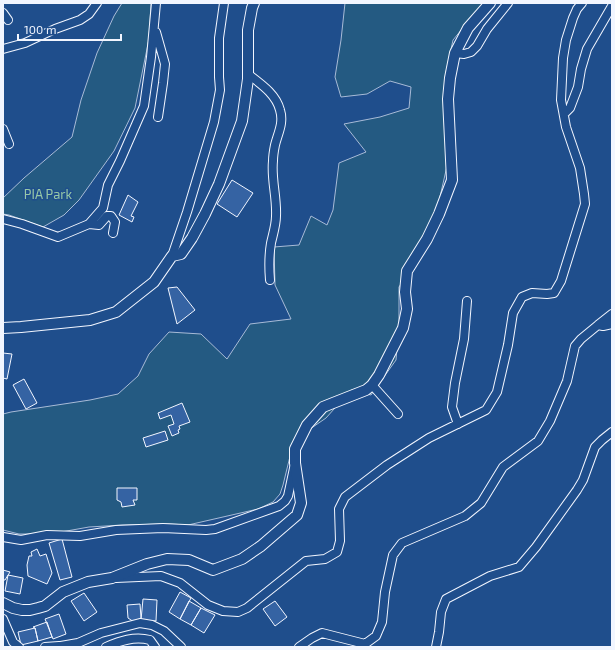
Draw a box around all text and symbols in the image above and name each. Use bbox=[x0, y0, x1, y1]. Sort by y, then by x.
scale bar bbox=[18, 16, 121, 42]
text: 100 m bbox=[24, 22, 56, 36]
park label: PIA Park bbox=[24, 186, 73, 202]

